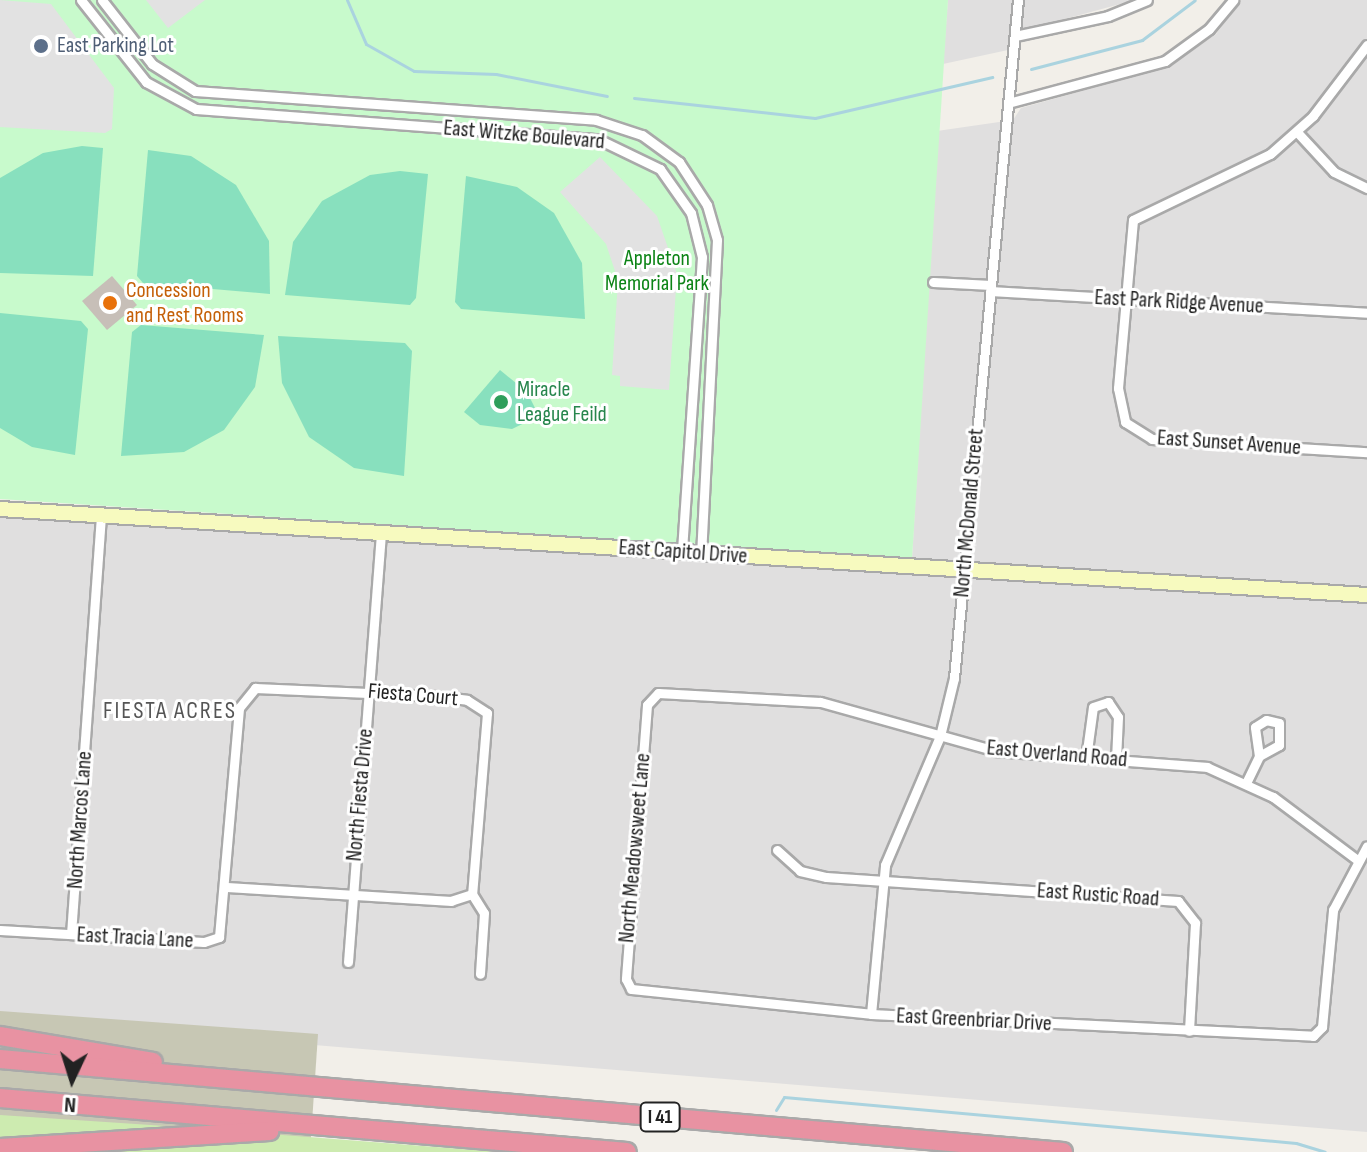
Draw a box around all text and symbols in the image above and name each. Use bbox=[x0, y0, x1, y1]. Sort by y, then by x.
place label: East Parking Lot bbox=[57, 33, 174, 59]
marker: East Parking Lot bbox=[32, 37, 50, 55]
street label: East Witzke Boulevard bbox=[442, 115, 606, 155]
park label: Appleton Memorial Park bbox=[605, 245, 709, 296]
place label: Concession and Rest Rooms bbox=[126, 277, 244, 328]
street label: East Park Ridge Avenue bbox=[1094, 284, 1264, 320]
marker: Concession and Rest Rooms bbox=[101, 294, 119, 312]
place label: Miracle League Feild bbox=[517, 376, 607, 428]
marker: Miracle League Feild bbox=[492, 393, 510, 411]
street label: East Sunset Avenue bbox=[1156, 425, 1302, 461]
street label: North McDonald Street bbox=[948, 427, 990, 599]
street label: East Capitol Drive bbox=[618, 534, 748, 570]
street label: Fiesta Court bbox=[367, 678, 459, 712]
district label: FIESTA ACRES bbox=[103, 697, 237, 725]
street label: North Fiesta Drive bbox=[341, 728, 379, 862]
street label: East Overland Road bbox=[986, 735, 1128, 773]
street label: North Marcos Lane bbox=[62, 750, 98, 890]
street label: North Meadowsweet Lane bbox=[614, 752, 656, 944]
street label: East Rustic Road bbox=[1036, 878, 1160, 912]
street label: East Tracia Lane bbox=[76, 922, 194, 954]
street label: East Greenbriar Drive bbox=[896, 1003, 1052, 1037]
north arrow bbox=[32, 1040, 112, 1120]
text: N bbox=[63, 1091, 77, 1118]
road number: I 41 bbox=[638, 1101, 682, 1133]

